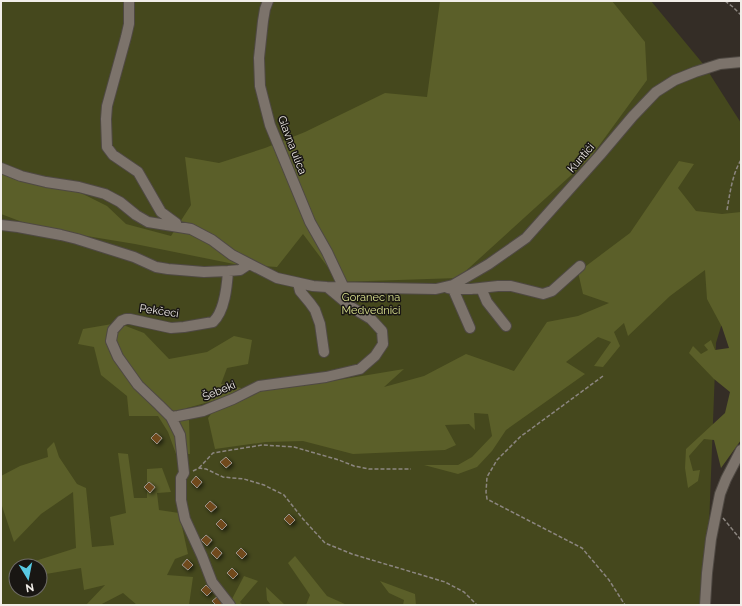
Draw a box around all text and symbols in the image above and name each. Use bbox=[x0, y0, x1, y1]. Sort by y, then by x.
street label: Glavna ulica bbox=[275, 114, 309, 176]
street label: Kuntići bbox=[565, 141, 597, 175]
park label: Goranec na Medvednici bbox=[341, 291, 401, 317]
street label: Pekčeci bbox=[138, 302, 180, 320]
street label: Šebeki bbox=[200, 377, 237, 404]
north arrow bbox=[8, 558, 48, 598]
text: N bbox=[24, 580, 35, 594]

